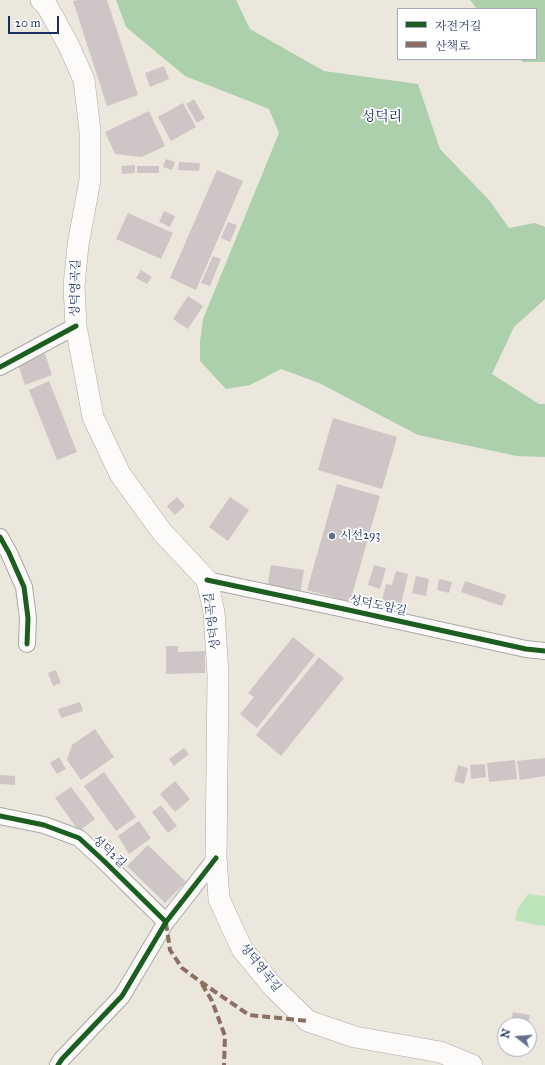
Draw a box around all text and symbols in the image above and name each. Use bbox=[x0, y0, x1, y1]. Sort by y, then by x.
scale bar bbox=[10, 8, 61, 34]
legend bbox=[397, 8, 537, 60]
text: 20 m bbox=[15, 16, 41, 30]
text: 자전거길 bbox=[435, 19, 481, 33]
text: 산책로 bbox=[435, 39, 470, 53]
district label: 성덕리 bbox=[362, 110, 402, 126]
street label: 성덕영곡길 bbox=[68, 259, 84, 317]
place label: 시선293 bbox=[340, 529, 380, 543]
marker: 시선293 bbox=[327, 531, 337, 541]
street label: 성덕영곡길 bbox=[202, 591, 224, 651]
street label: 성덕도암길 bbox=[348, 593, 408, 619]
street label: 성덕2길 bbox=[89, 833, 129, 871]
street label: 성덕영곡길 bbox=[236, 941, 284, 995]
north arrow bbox=[497, 1017, 537, 1057]
text: N bbox=[498, 1027, 514, 1040]

